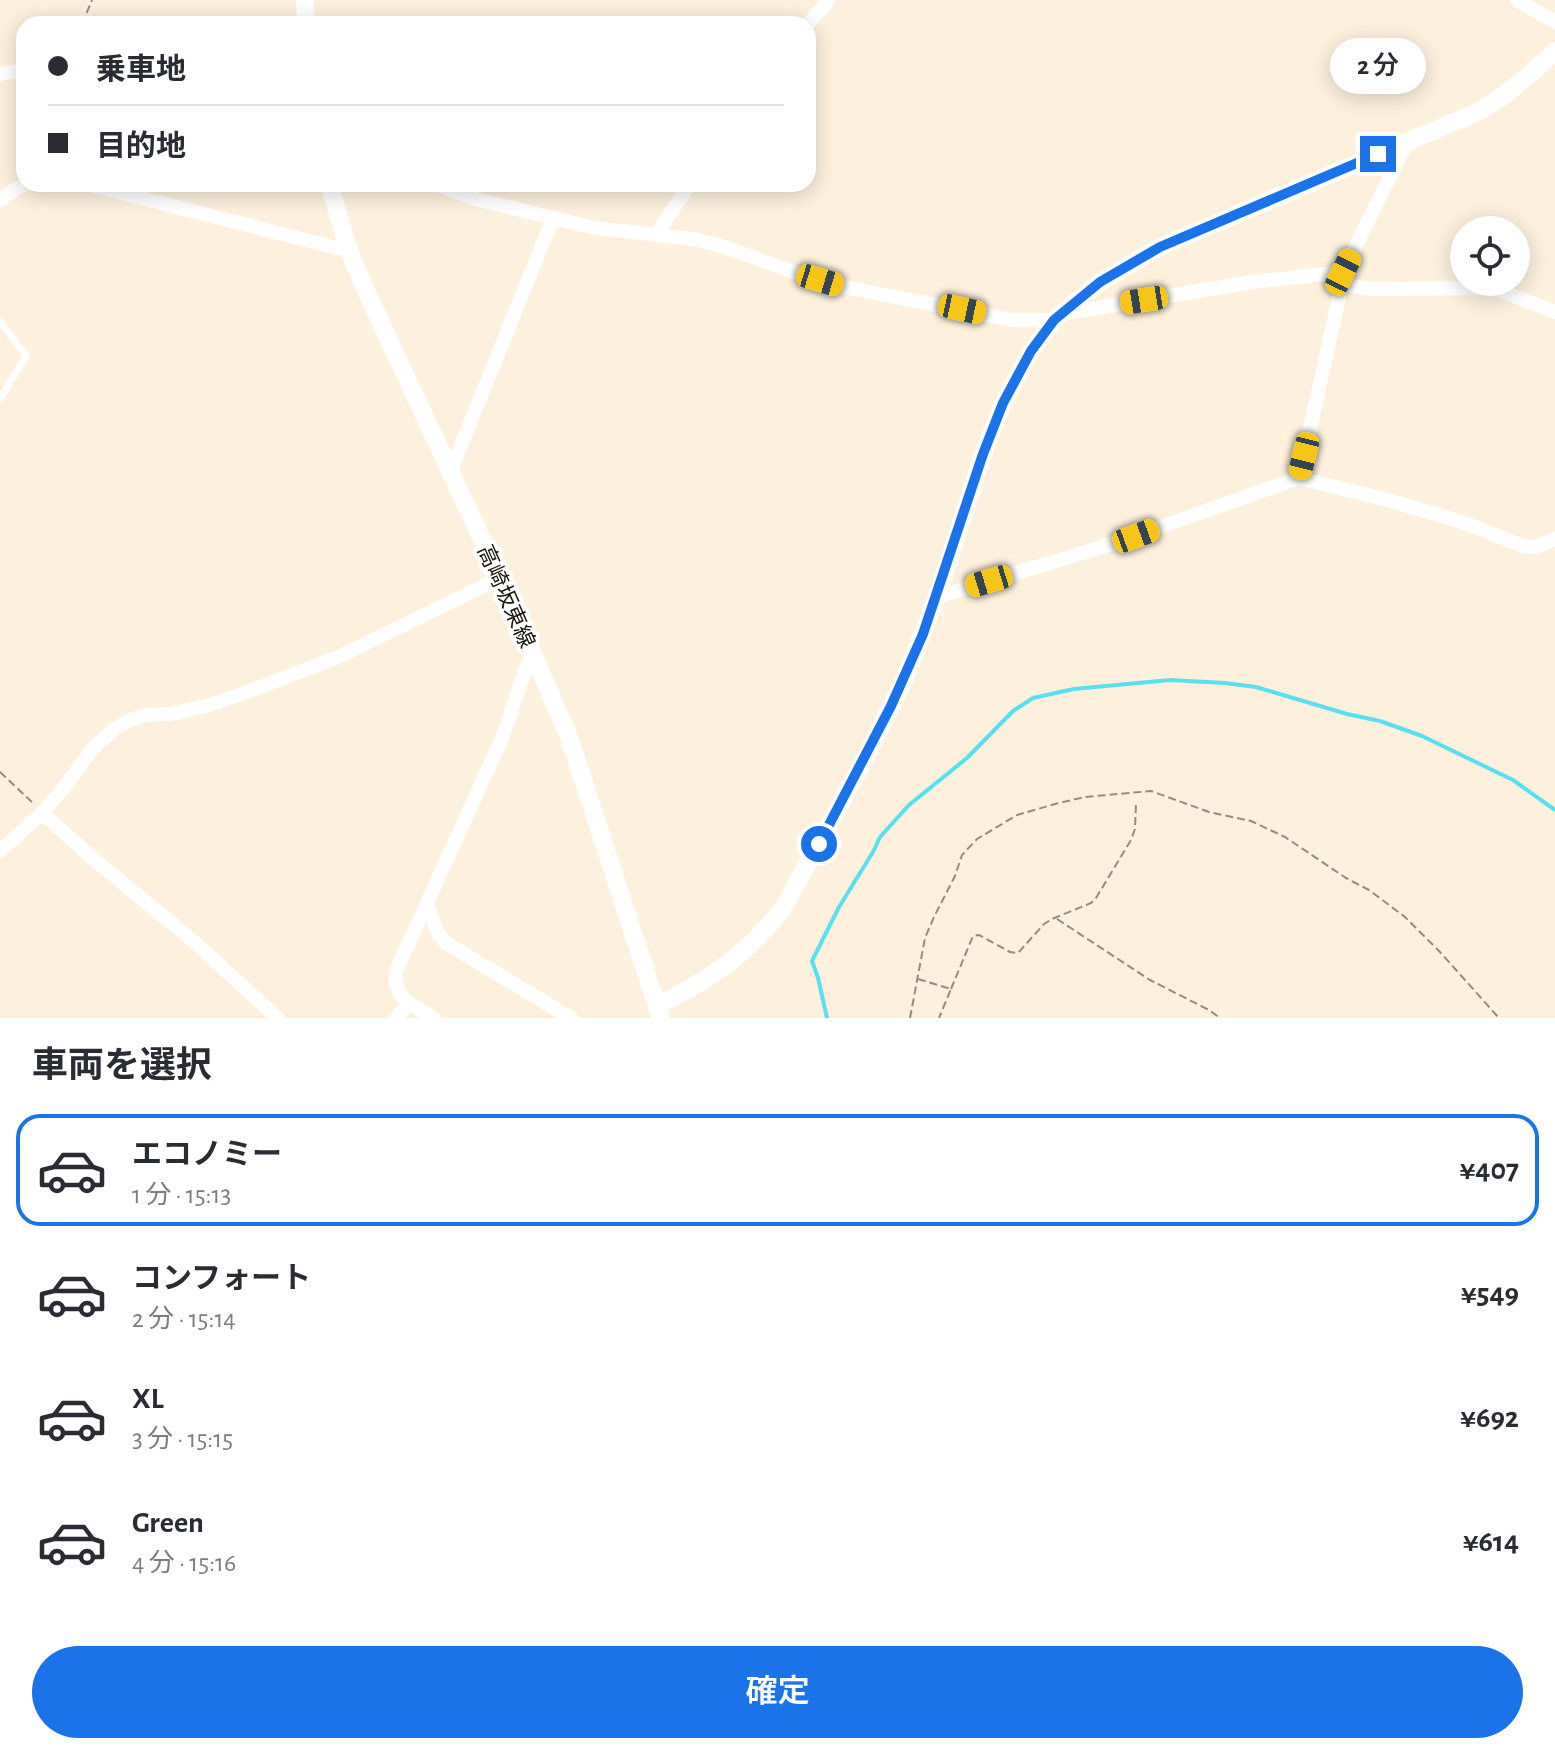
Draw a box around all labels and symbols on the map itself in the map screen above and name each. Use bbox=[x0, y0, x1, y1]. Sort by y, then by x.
callout: 2 分 bbox=[1330, 38, 1426, 94]
route end bbox=[1360, 136, 1396, 172]
car bbox=[1322, 245, 1364, 299]
car bbox=[794, 262, 846, 298]
car bbox=[1118, 284, 1170, 316]
car bbox=[936, 292, 988, 326]
car bbox=[1287, 430, 1321, 482]
car bbox=[1109, 517, 1163, 555]
street label: 高崎坂東線 bbox=[474, 541, 539, 651]
car bbox=[963, 563, 1015, 599]
route start bbox=[801, 826, 837, 862]

